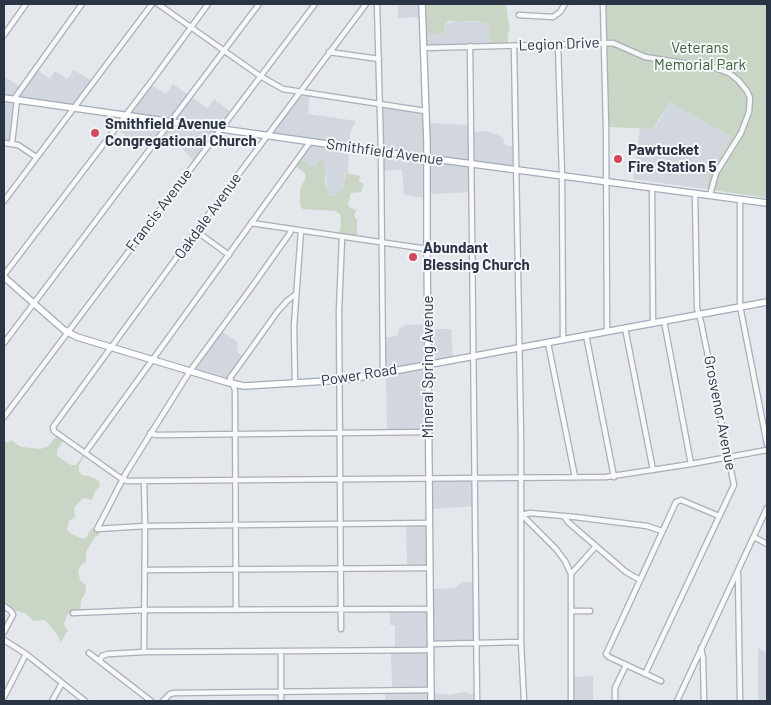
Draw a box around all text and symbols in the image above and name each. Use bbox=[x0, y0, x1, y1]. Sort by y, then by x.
street label: Legion Drive bbox=[518, 34, 600, 54]
park label: Veterans Memorial Park bbox=[654, 39, 746, 74]
place label: Smithfield Avenue Congregational Church bbox=[105, 115, 257, 150]
marker: Smithfield Avenue Congregational Church bbox=[89, 127, 101, 139]
street label: Smithfield Avenue bbox=[325, 135, 445, 169]
place label: Pawtucket Fire Station 5 bbox=[628, 141, 717, 176]
marker: Pawtucket Fire Station 5 bbox=[612, 153, 624, 165]
street label: Francis Avenue bbox=[122, 165, 196, 255]
street label: Oakdale Avenue bbox=[171, 169, 245, 263]
place label: Abundant Blessing Church bbox=[423, 239, 530, 274]
marker: Abundant Blessing Church bbox=[407, 251, 419, 263]
street label: Mineral Spring Avenue bbox=[419, 295, 437, 439]
street label: Grosvenor Avenue bbox=[700, 354, 740, 472]
street label: Power Road bbox=[320, 360, 398, 390]

